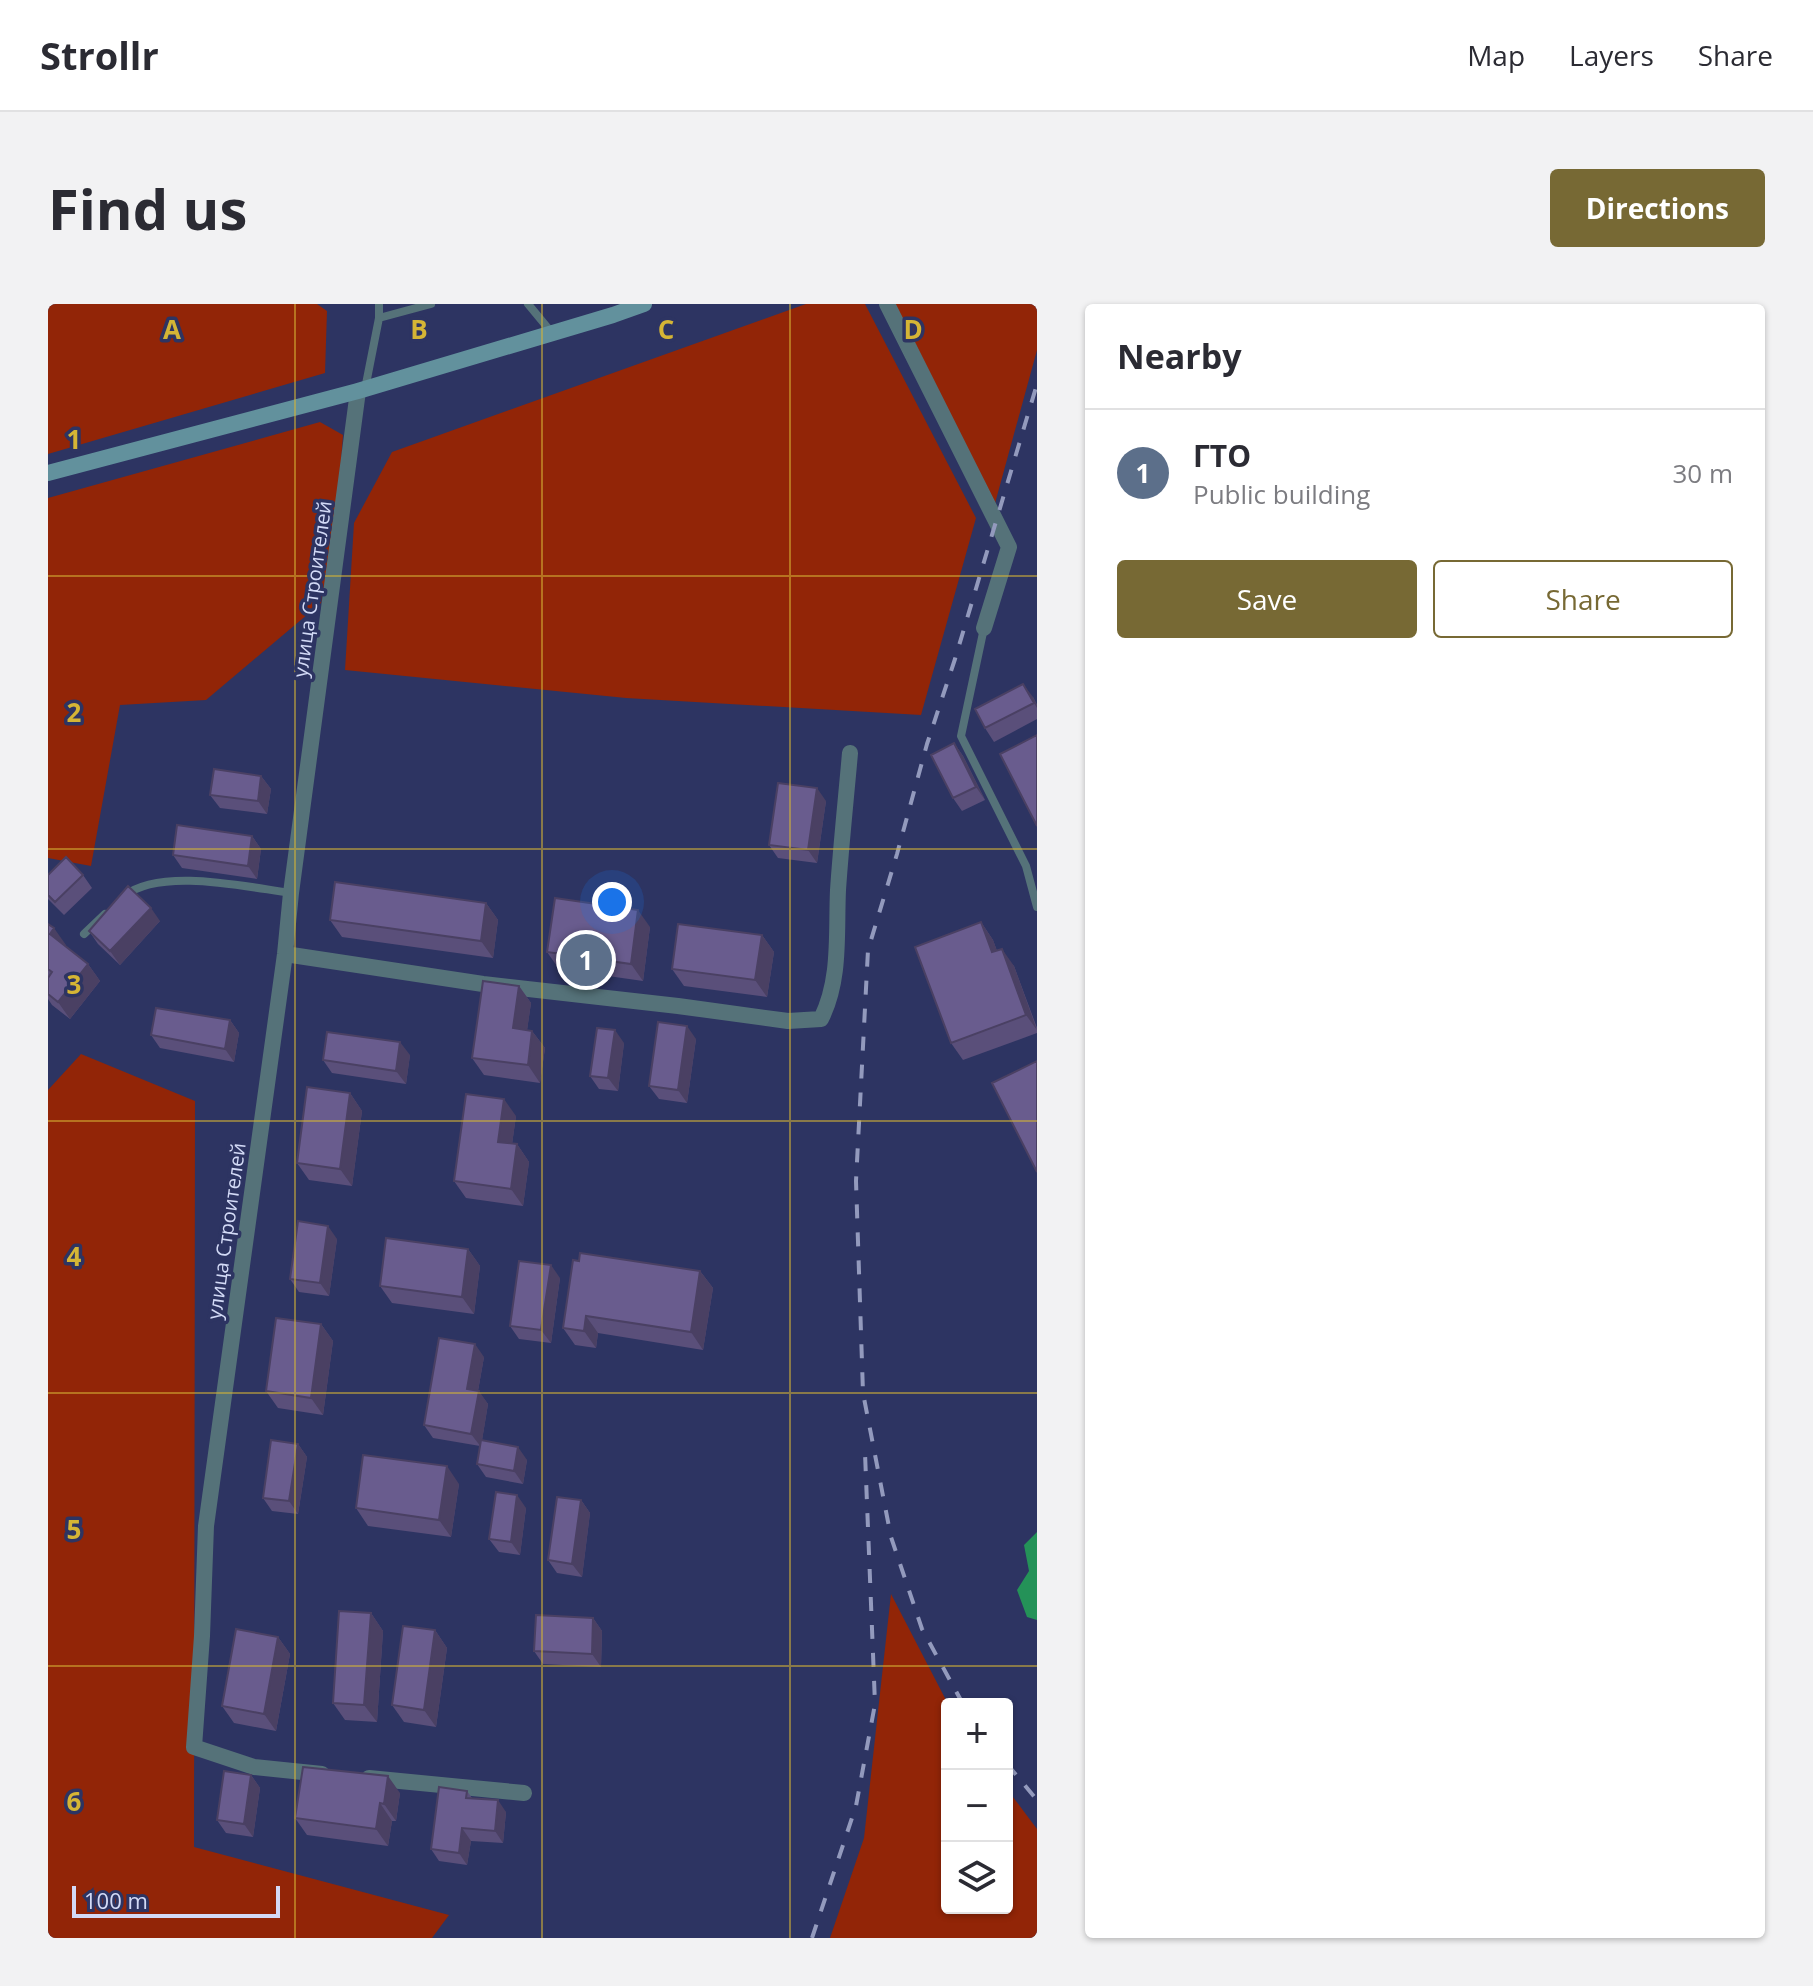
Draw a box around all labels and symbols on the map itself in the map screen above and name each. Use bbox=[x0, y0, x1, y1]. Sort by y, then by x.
text: A bbox=[163, 311, 181, 347]
text: B bbox=[410, 311, 428, 347]
text: C bbox=[658, 311, 674, 347]
text: D bbox=[903, 311, 923, 347]
text: 1 bbox=[67, 421, 81, 457]
street label: улица Строителей bbox=[286, 499, 338, 679]
text: 2 bbox=[67, 694, 82, 730]
your location bbox=[592, 882, 632, 922]
pin: 1 bbox=[560, 930, 612, 990]
text: 3 bbox=[67, 966, 81, 1002]
street label: улица Строителей bbox=[200, 1141, 252, 1321]
text: 4 bbox=[67, 1238, 82, 1274]
text: 5 bbox=[67, 1511, 81, 1547]
text: 6 bbox=[67, 1783, 82, 1819]
scale bar bbox=[72, 1882, 280, 1918]

